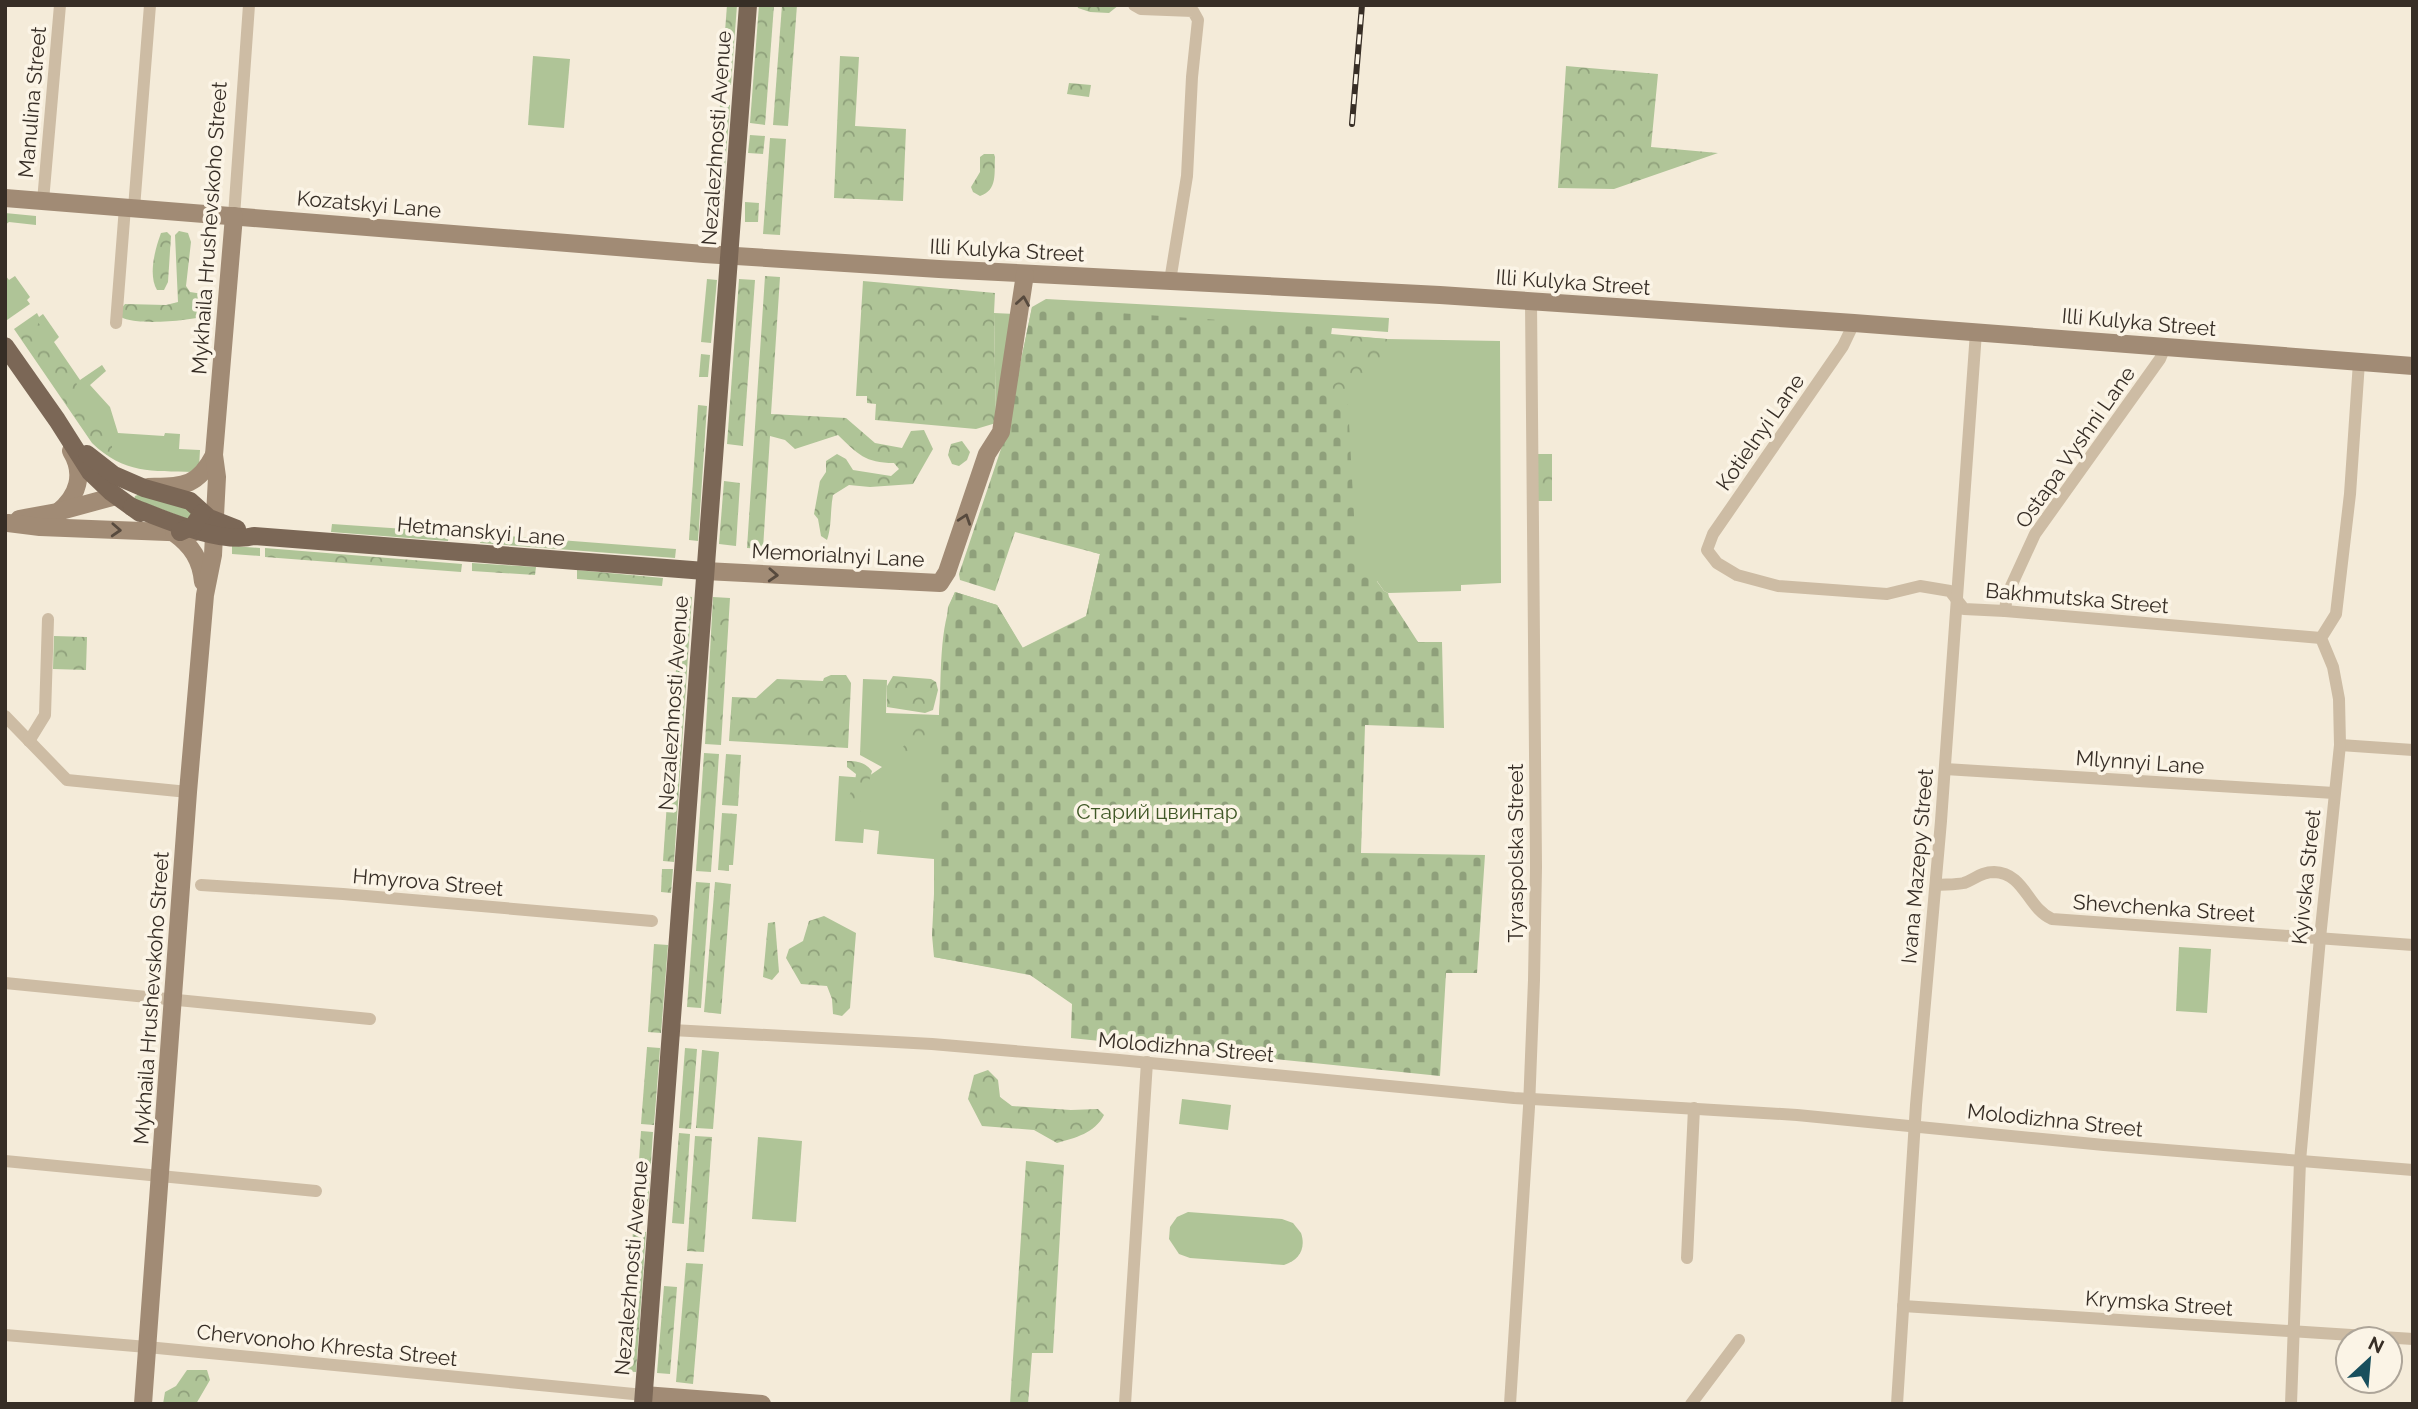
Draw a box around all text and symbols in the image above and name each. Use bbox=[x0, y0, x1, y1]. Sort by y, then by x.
street label: Manulina Street bbox=[13, 25, 51, 179]
street label: Nezalezhnosti Avenue bbox=[696, 30, 736, 246]
street label: Mykhaila Hrushevskoho Street bbox=[186, 81, 232, 375]
street label: Kozatskyi Lane bbox=[296, 185, 442, 223]
street label: Illi Kulyka Street bbox=[929, 233, 1085, 267]
street label: Illi Kulyka Street bbox=[1495, 264, 1651, 300]
one-way arrow bbox=[1015, 296, 1030, 307]
street label: Illi Kulyka Street bbox=[2061, 303, 2217, 341]
street label: Ostapa Vyshni Lane bbox=[2010, 361, 2140, 533]
street label: Kotielnyi Lane bbox=[1711, 369, 1809, 495]
street label: Hetmanskyi Lane bbox=[396, 511, 566, 551]
one-way arrow bbox=[957, 514, 971, 526]
one-way arrow bbox=[110, 523, 121, 538]
street label: Memorialnyi Lane bbox=[751, 538, 925, 572]
one-way arrow bbox=[768, 567, 779, 582]
street label: Bakhmutska Street bbox=[1984, 578, 2170, 618]
street label: Nezalezhnosti Avenue bbox=[653, 595, 693, 811]
street label: Mlynnyi Lane bbox=[2075, 745, 2205, 779]
street label: Tyraspolska Street bbox=[1503, 764, 1528, 942]
street label: Ivana Mazepy Street bbox=[1896, 767, 1938, 965]
park label: Старий цвинтар bbox=[1076, 799, 1238, 824]
street label: Kyivska Street bbox=[2286, 808, 2326, 946]
street label: Mykhaila Hrushevskoho Street bbox=[128, 851, 174, 1145]
street label: Hmyrova Street bbox=[352, 863, 504, 901]
street label: Shevchenka Street bbox=[2072, 889, 2256, 927]
street label: Molodizhna Street bbox=[1097, 1027, 1275, 1067]
street label: Molodizhna Street bbox=[1966, 1098, 2144, 1142]
street label: Nezalezhnosti Avenue bbox=[609, 1160, 653, 1376]
street label: Krymska Street bbox=[2084, 1285, 2234, 1321]
street label: Chervonoho Khresta Street bbox=[196, 1319, 458, 1371]
north arrow bbox=[2334, 1325, 2404, 1395]
text: N bbox=[2365, 1332, 2388, 1358]

